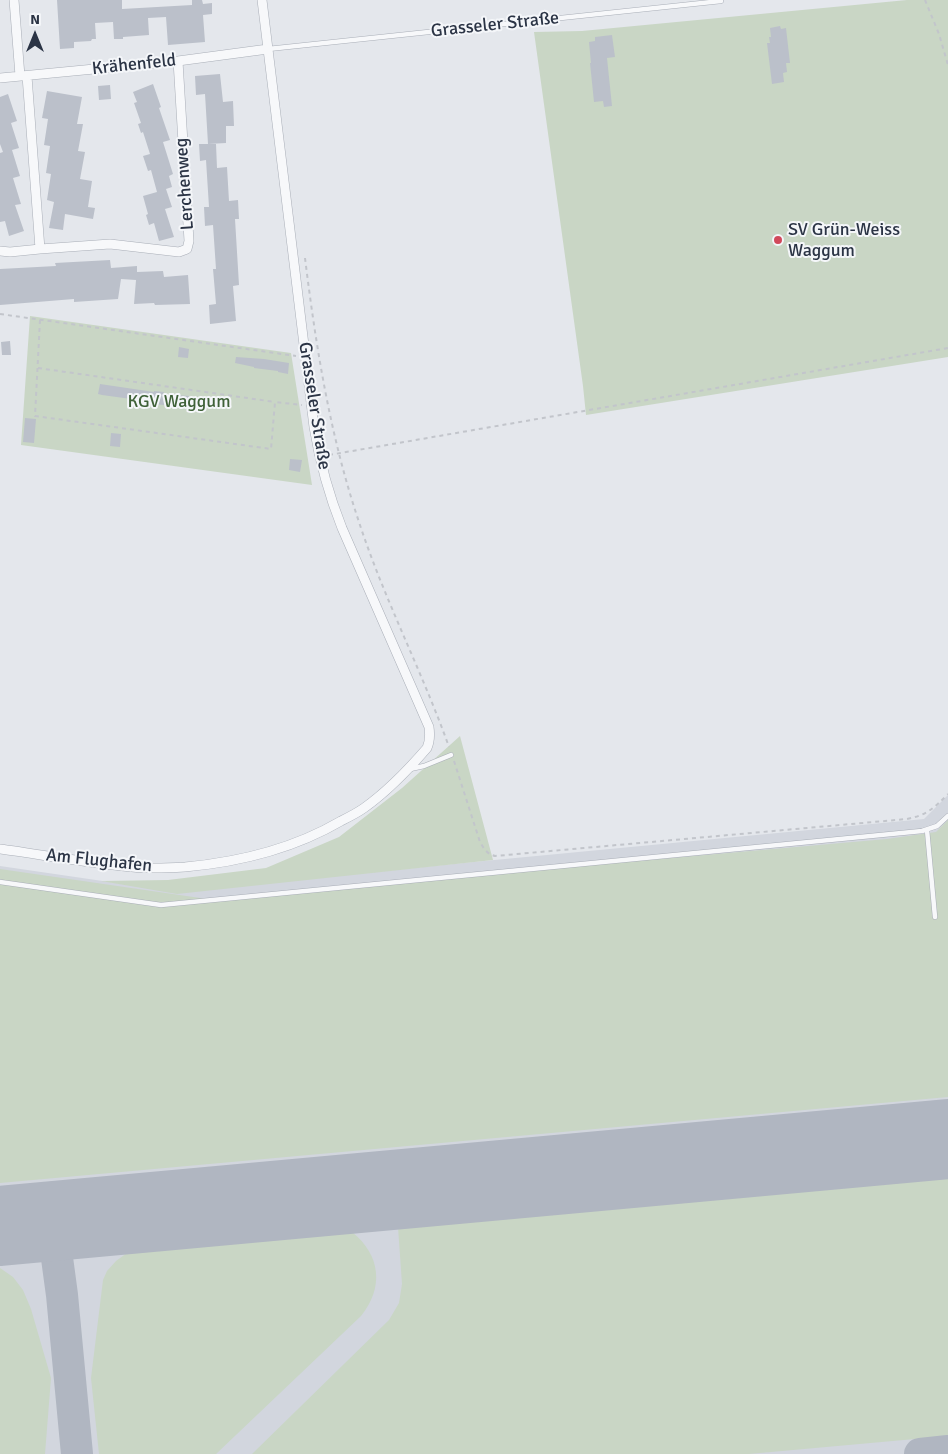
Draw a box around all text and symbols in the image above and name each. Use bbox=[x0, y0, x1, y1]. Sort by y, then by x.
street label: Grasseler Straße bbox=[430, 8, 560, 42]
north arrow bbox=[10, 10, 60, 60]
text: N bbox=[30, 11, 40, 28]
street label: Krähenfeld bbox=[91, 50, 177, 80]
street label: Lerchenweg bbox=[171, 137, 199, 231]
place label: SV Grün-Weiss Waggum bbox=[788, 219, 900, 262]
marker: SV Grün-Weiss Waggum bbox=[772, 234, 784, 246]
street label: Grasseler Straße bbox=[293, 341, 335, 471]
park label: KGV Waggum bbox=[127, 391, 231, 413]
street label: Am Flughafen bbox=[45, 845, 153, 877]

